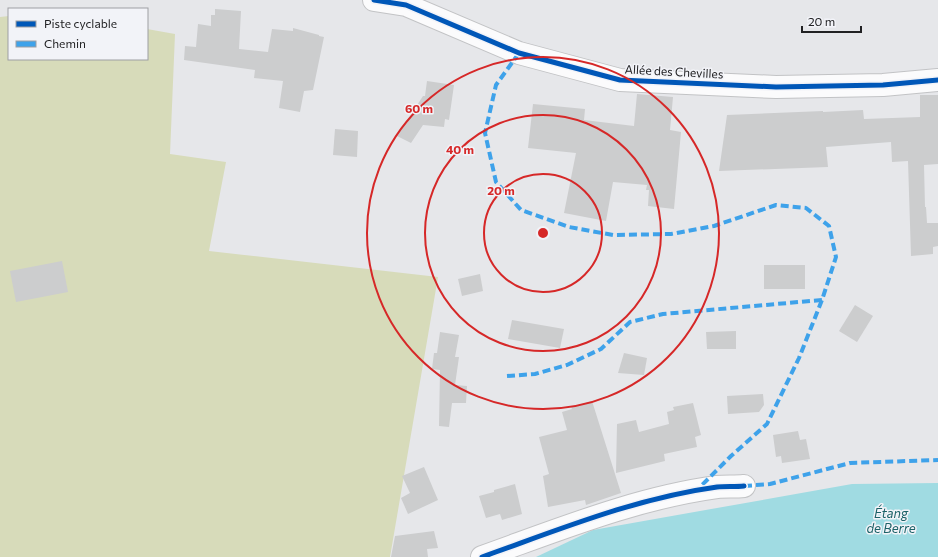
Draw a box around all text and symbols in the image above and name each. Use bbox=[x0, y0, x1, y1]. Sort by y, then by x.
legend bbox=[8, 8, 148, 60]
scale bar bbox=[802, 8, 861, 34]
text: 20 m bbox=[808, 14, 835, 28]
text: Piste cyclable bbox=[44, 16, 117, 30]
text: Chemin bbox=[44, 36, 86, 50]
street label: Allée des Chevilles bbox=[624, 61, 724, 81]
text: 60 m bbox=[405, 101, 433, 115]
text: 40 m bbox=[446, 142, 474, 156]
text: 20 m bbox=[487, 183, 515, 197]
centre of rings bbox=[536, 226, 550, 240]
water label: Étang de Berre bbox=[866, 504, 916, 536]

